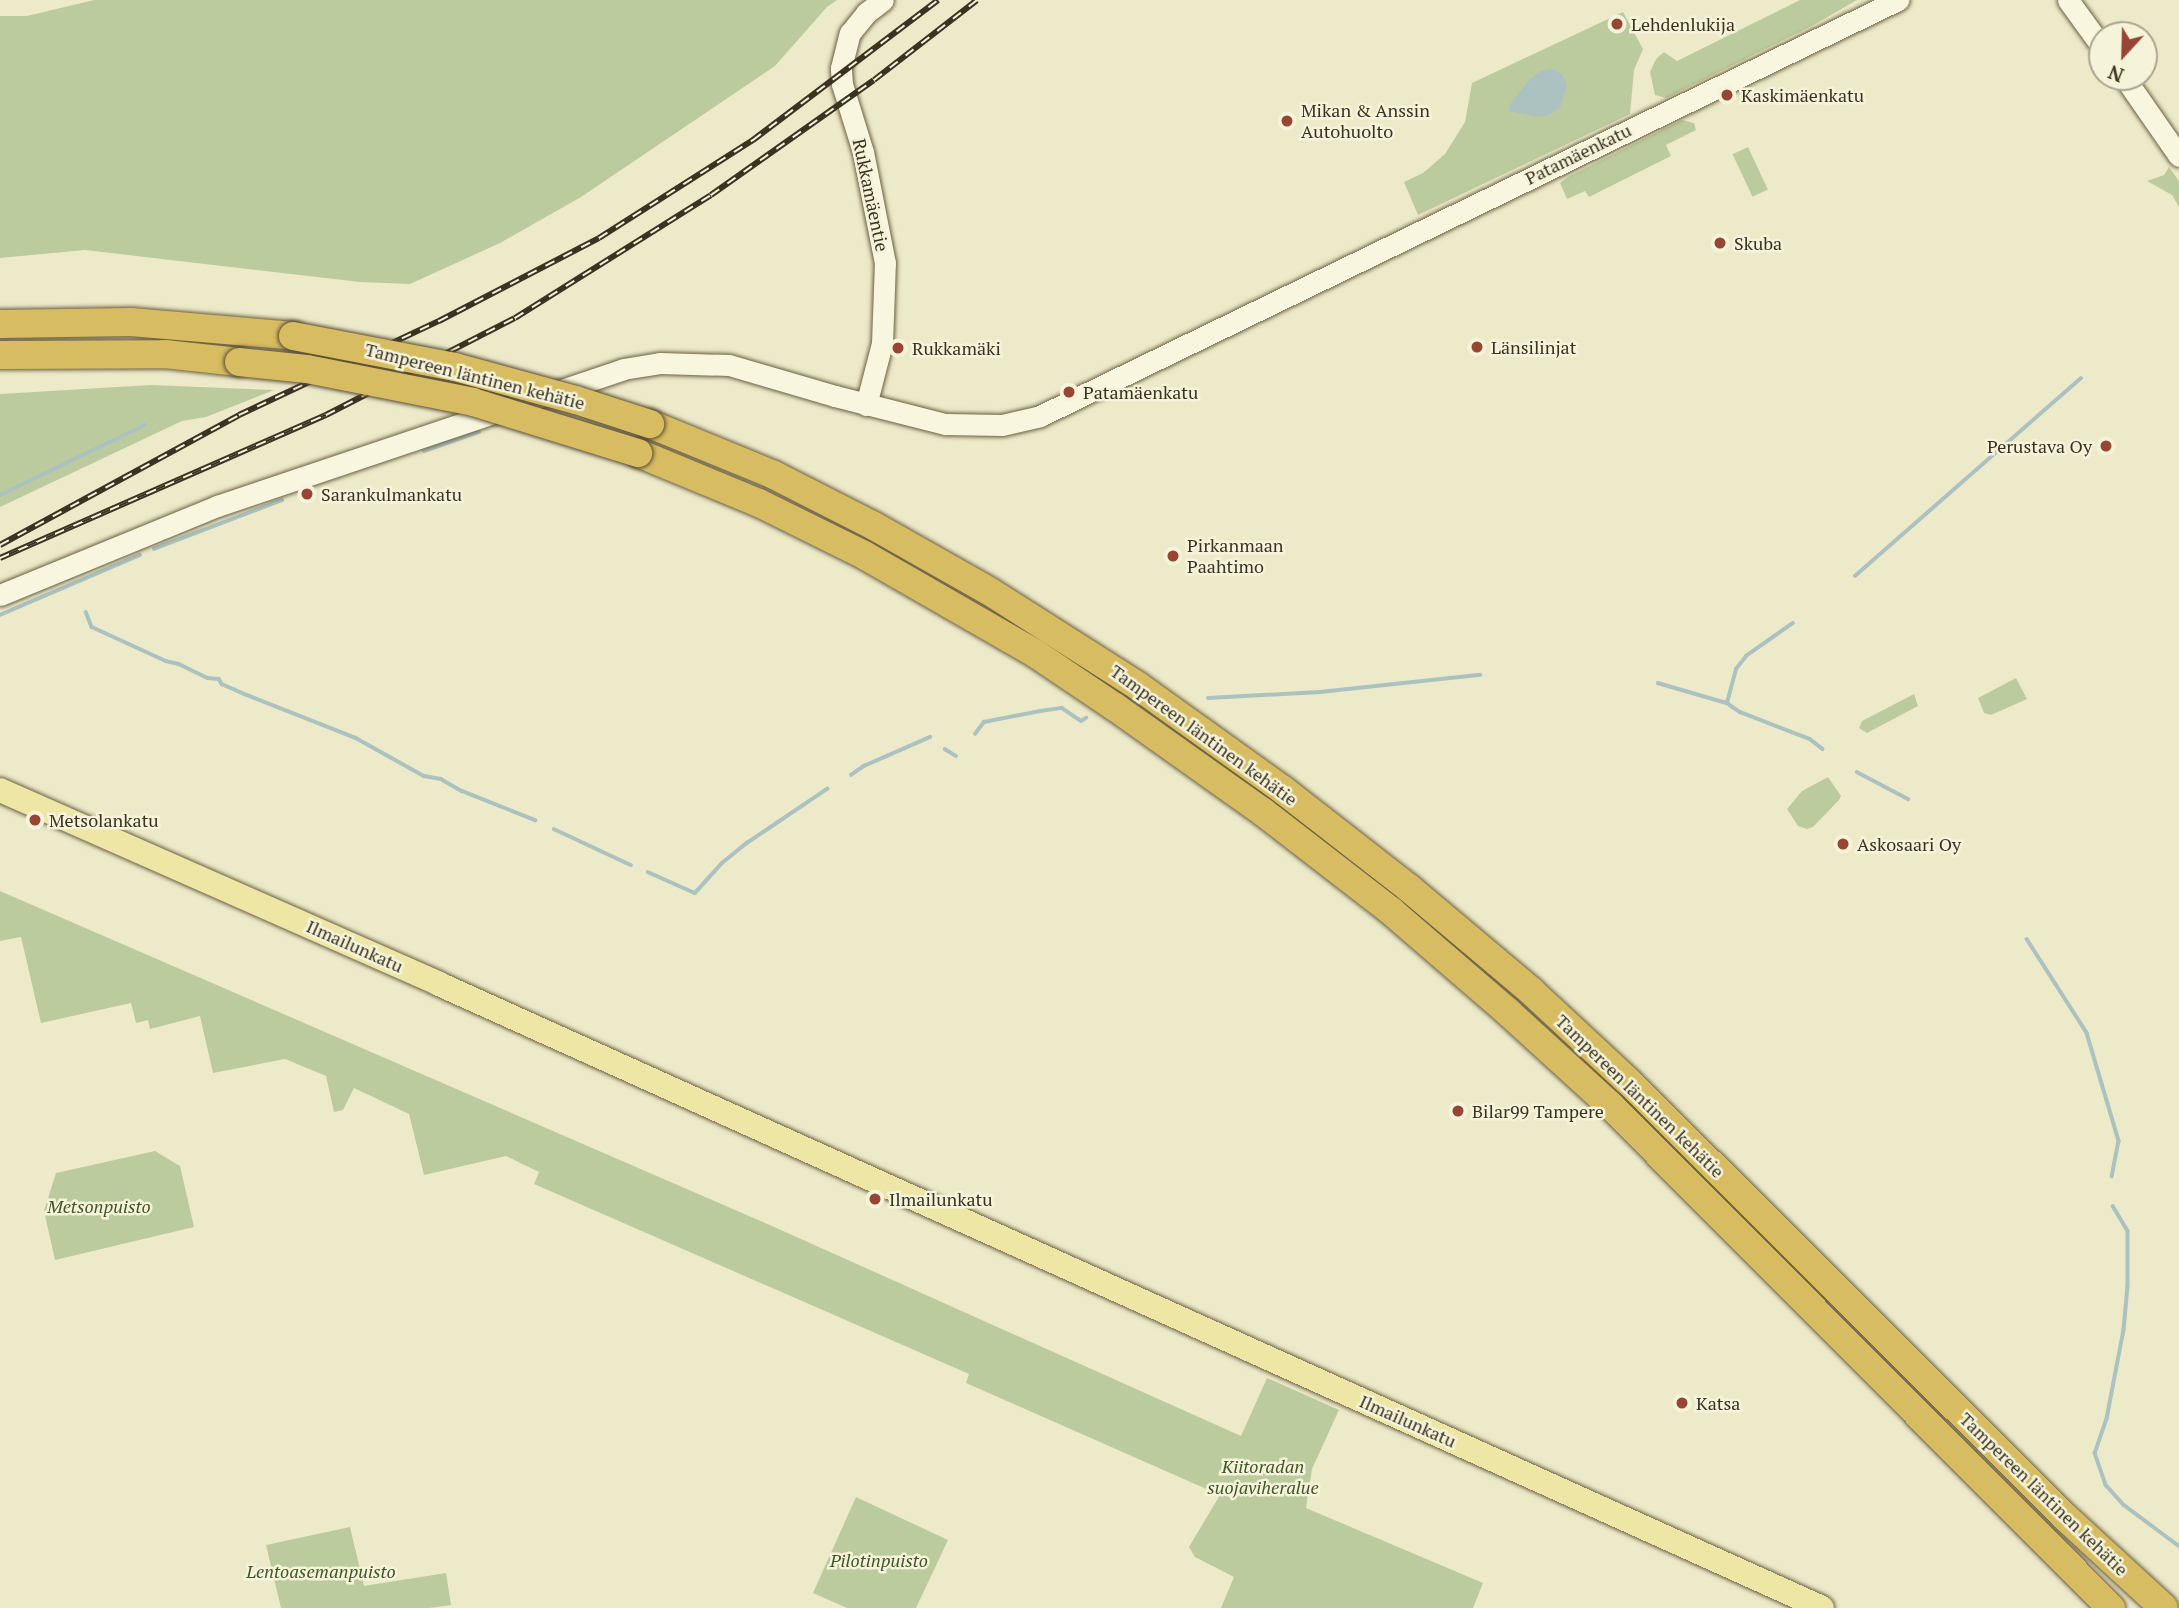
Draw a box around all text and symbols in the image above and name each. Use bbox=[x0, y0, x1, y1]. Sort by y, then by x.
place label: Lehdenlukija bbox=[1631, 13, 1735, 35]
marker: Lehdenlukija bbox=[1609, 16, 1625, 32]
north arrow bbox=[2088, 21, 2158, 91]
text: N bbox=[2104, 60, 2127, 88]
place label: Kaskimäenkatu bbox=[1741, 84, 1864, 106]
marker: Kaskimäenkatu bbox=[1719, 87, 1735, 103]
place label: Mikan & Anssin Autohuolto bbox=[1301, 100, 1430, 142]
marker: Mikan & Anssin Autohuolto bbox=[1279, 113, 1295, 129]
street label: Patamäenkatu bbox=[1521, 119, 1635, 189]
street label: Rukkamäentie bbox=[848, 137, 894, 253]
place label: Skuba bbox=[1734, 232, 1782, 254]
marker: Skuba bbox=[1712, 235, 1728, 251]
place label: Länsilinjat bbox=[1491, 336, 1576, 358]
place label: Rukkamäki bbox=[912, 337, 1001, 359]
street label: Tampereen läntinen kehätie bbox=[363, 338, 587, 414]
marker: Länsilinjat bbox=[1469, 339, 1485, 355]
marker: Rukkamäki bbox=[890, 340, 906, 356]
place label: Patamäenkatu bbox=[1083, 381, 1198, 403]
marker: Patamäenkatu bbox=[1061, 384, 1077, 400]
place label: Perustava Oy bbox=[1987, 435, 2092, 457]
marker: Perustava Oy bbox=[2098, 438, 2114, 454]
place label: Sarankulmankatu bbox=[321, 483, 462, 505]
marker: Sarankulmankatu bbox=[299, 486, 315, 502]
place label: Pirkanmaan Paahtimo bbox=[1187, 535, 1284, 578]
marker: Pirkanmaan Paahtimo bbox=[1165, 548, 1181, 564]
street label: Tampereen läntinen kehätie bbox=[1106, 660, 1302, 810]
place label: Metsolankatu bbox=[49, 809, 159, 831]
marker: Metsolankatu bbox=[27, 812, 43, 828]
place label: Askosaari Oy bbox=[1857, 833, 1961, 855]
marker: Askosaari Oy bbox=[1835, 836, 1851, 852]
street label: Ilmailunkatu bbox=[303, 915, 407, 977]
street label: Tampereen läntinen kehätie bbox=[1551, 1010, 1729, 1182]
place label: Bilar99 Tampere bbox=[1472, 1100, 1604, 1122]
marker: Bilar99 Tampere bbox=[1450, 1103, 1466, 1119]
place label: Ilmailunkatu bbox=[889, 1188, 993, 1210]
marker: Ilmailunkatu bbox=[867, 1191, 883, 1207]
park label: Metsonpuisto bbox=[47, 1195, 151, 1217]
street label: Ilmailunkatu bbox=[1356, 1390, 1460, 1452]
place label: Katsa bbox=[1696, 1392, 1740, 1414]
marker: Katsa bbox=[1674, 1395, 1690, 1411]
street label: Tampereen läntinen kehätie bbox=[1955, 1408, 2133, 1580]
park label: Kiitoradan suojaviheralue bbox=[1207, 1456, 1319, 1498]
park label: Pilotinpuisto bbox=[830, 1549, 928, 1571]
park label: Lentoasemanpuisto bbox=[246, 1560, 396, 1582]

